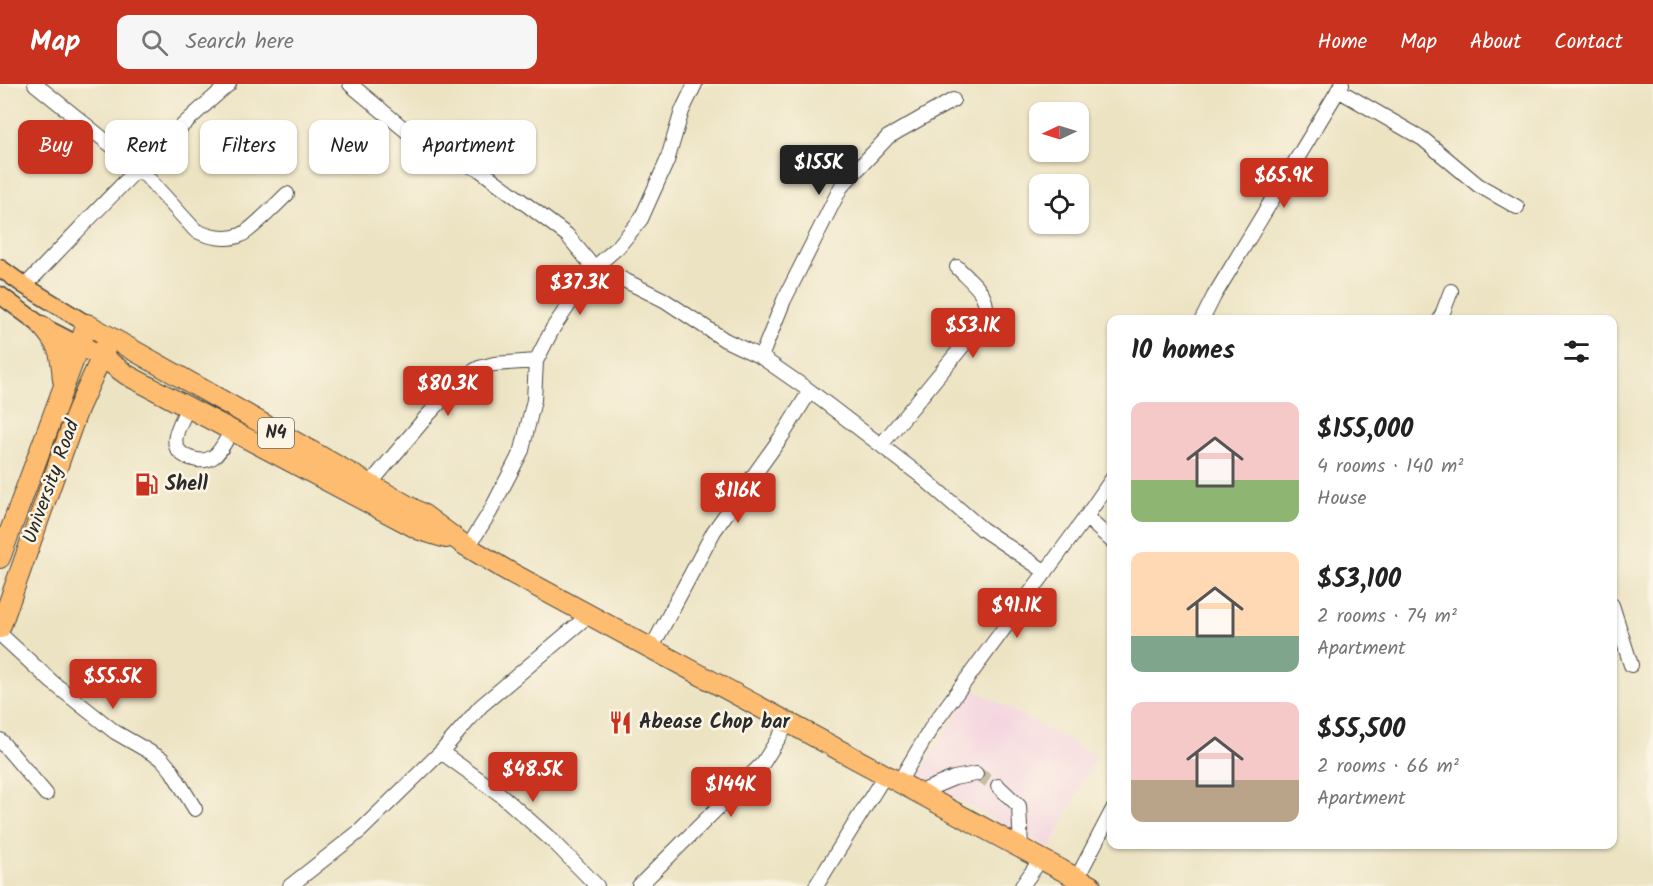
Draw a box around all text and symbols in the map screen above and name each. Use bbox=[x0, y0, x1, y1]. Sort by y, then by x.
search box bbox=[117, 15, 537, 69]
text: Map bbox=[30, 20, 81, 65]
text: Search here bbox=[186, 25, 294, 60]
icon: search bbox=[138, 26, 171, 59]
text: Home bbox=[1318, 26, 1367, 59]
text: Map bbox=[1400, 26, 1437, 59]
text: About bbox=[1470, 26, 1521, 59]
text: Contact bbox=[1554, 26, 1623, 59]
north arrow bbox=[1029, 102, 1089, 162]
map controls bbox=[1029, 102, 1089, 234]
chip: Buy bbox=[18, 120, 93, 174]
chip: Rent bbox=[105, 120, 188, 174]
chip: Filters bbox=[200, 120, 297, 174]
chip: New bbox=[309, 120, 389, 174]
chip: Apartment bbox=[401, 120, 536, 174]
pin: $155K bbox=[777, 145, 861, 196]
text: $155K bbox=[794, 148, 844, 180]
pin: $65.9K bbox=[1235, 158, 1333, 209]
text: $65.9K bbox=[1254, 161, 1314, 193]
button: locate bbox=[1029, 174, 1089, 234]
pin: $37.3K bbox=[531, 265, 629, 316]
text: $37.3K bbox=[550, 268, 610, 300]
pin: $53.1K bbox=[924, 308, 1022, 359]
text: $53.1K bbox=[945, 311, 1001, 343]
text: 10 homes bbox=[1131, 330, 1235, 372]
icon: filters bbox=[1560, 335, 1593, 368]
pin: $80.3K bbox=[399, 366, 497, 417]
text: $80.3K bbox=[417, 369, 479, 401]
text: $155,000 bbox=[1317, 409, 1413, 451]
street label: University Road bbox=[15, 415, 90, 549]
road number: N4 bbox=[258, 418, 294, 448]
icon: home bbox=[1179, 426, 1251, 498]
text: 4 rooms · 140 m² bbox=[1317, 451, 1463, 483]
place label: Shell bbox=[165, 469, 208, 501]
fuel station icon: Shell bbox=[134, 472, 160, 498]
pin: $116K bbox=[696, 473, 780, 524]
text: $116K bbox=[715, 476, 761, 508]
text: House bbox=[1317, 483, 1367, 515]
text: $53,100 bbox=[1317, 559, 1401, 601]
icon: home bbox=[1179, 576, 1251, 648]
pin: $91.1K bbox=[968, 588, 1066, 639]
text: $91.1K bbox=[992, 591, 1042, 623]
text: 2 rooms · 74 m² bbox=[1317, 601, 1457, 633]
text: Apartment bbox=[1317, 633, 1406, 665]
pin: $55.5K bbox=[64, 659, 162, 710]
text: $55.5K bbox=[84, 662, 142, 694]
place label: Abease Chop bar bbox=[639, 707, 790, 739]
text: $55,500 bbox=[1317, 709, 1405, 751]
restaurant icon: Abease Chop bar bbox=[608, 710, 634, 736]
icon: home bbox=[1179, 726, 1251, 798]
text: 2 rooms · 66 m² bbox=[1317, 751, 1459, 783]
pin: $48.5K bbox=[484, 752, 582, 803]
text: $48.5K bbox=[502, 755, 564, 787]
pin: $144K bbox=[689, 767, 773, 818]
text: $144K bbox=[705, 770, 757, 802]
text: Apartment bbox=[1317, 783, 1406, 815]

